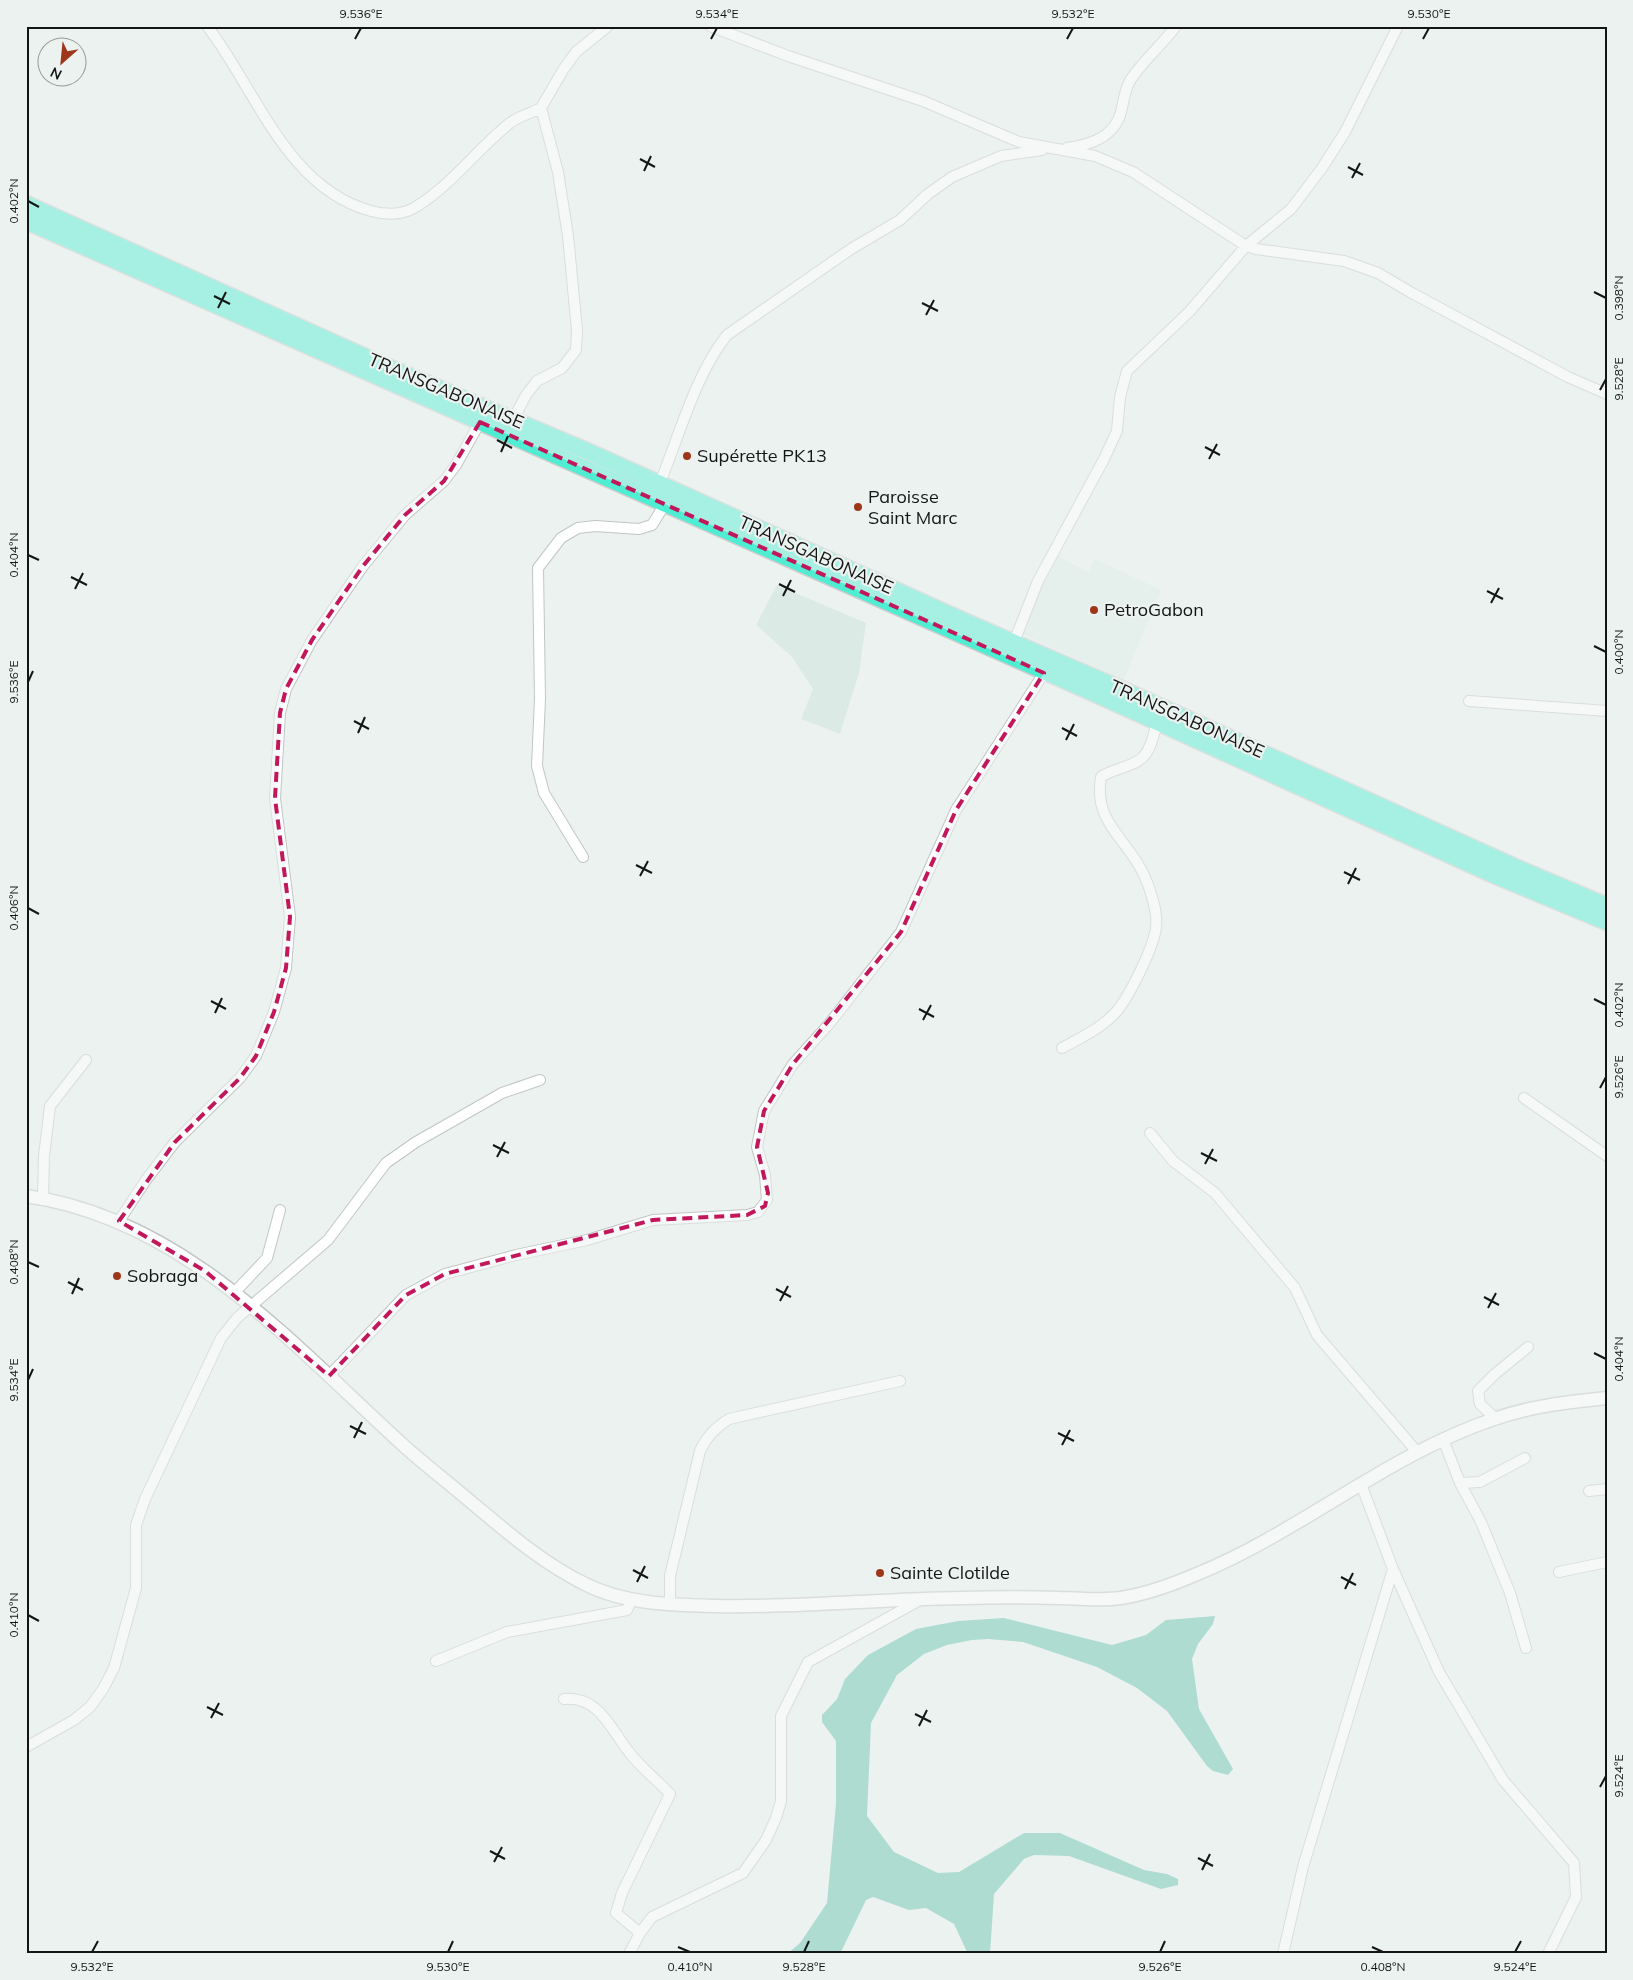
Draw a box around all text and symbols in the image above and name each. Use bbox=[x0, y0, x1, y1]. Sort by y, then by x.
text: 9.536°E bbox=[339, 6, 383, 21]
text: 9.534°E bbox=[695, 6, 739, 21]
text: 9.532°E bbox=[1051, 6, 1095, 21]
text: 9.530°E bbox=[1407, 6, 1451, 21]
north arrow bbox=[38, 38, 88, 88]
text: N bbox=[47, 63, 65, 84]
text: 0.402°N bbox=[6, 179, 21, 223]
text: 0.398°N bbox=[1611, 276, 1626, 320]
street label: TRANSGABONAISE bbox=[365, 347, 527, 434]
text: 9.528°E bbox=[1611, 357, 1626, 401]
place label: Supérette PK13 bbox=[697, 444, 827, 467]
marker: Supérette PK13 bbox=[681, 450, 693, 462]
place label: Paroisse Saint Marc bbox=[868, 485, 958, 529]
marker: Paroisse Saint Marc bbox=[852, 501, 864, 513]
street label: TRANSGABONAISE bbox=[735, 510, 897, 599]
text: 0.404°N bbox=[6, 533, 21, 577]
place label: PetroGabon bbox=[1104, 598, 1204, 621]
marker: PetroGabon bbox=[1088, 604, 1100, 616]
text: 0.400°N bbox=[1611, 630, 1626, 674]
text: 9.536°E bbox=[6, 660, 21, 704]
street label: TRANSGABONAISE bbox=[1106, 674, 1268, 763]
text: 0.406°N bbox=[6, 886, 21, 930]
text: 0.402°N bbox=[1611, 983, 1626, 1027]
text: 9.526°E bbox=[1611, 1055, 1626, 1099]
text: 0.408°N bbox=[6, 1240, 21, 1284]
place label: Sobraga bbox=[127, 1264, 198, 1287]
marker: Sobraga bbox=[111, 1270, 123, 1282]
text: 0.404°N bbox=[1611, 1337, 1626, 1381]
text: 9.534°E bbox=[6, 1358, 21, 1402]
place label: Sainte Clotilde bbox=[890, 1561, 1010, 1584]
marker: Sainte Clotilde bbox=[874, 1567, 886, 1579]
text: 0.410°N bbox=[6, 1593, 21, 1637]
text: 9.524°E bbox=[1611, 1754, 1626, 1798]
text: 9.532°E bbox=[70, 1959, 114, 1974]
text: 9.530°E bbox=[426, 1959, 470, 1974]
text: 0.410°N bbox=[668, 1959, 712, 1974]
text: 9.528°E bbox=[782, 1959, 826, 1974]
text: 9.526°E bbox=[1138, 1959, 1182, 1974]
text: 0.408°N bbox=[1361, 1959, 1405, 1974]
text: 9.524°E bbox=[1493, 1959, 1537, 1974]

